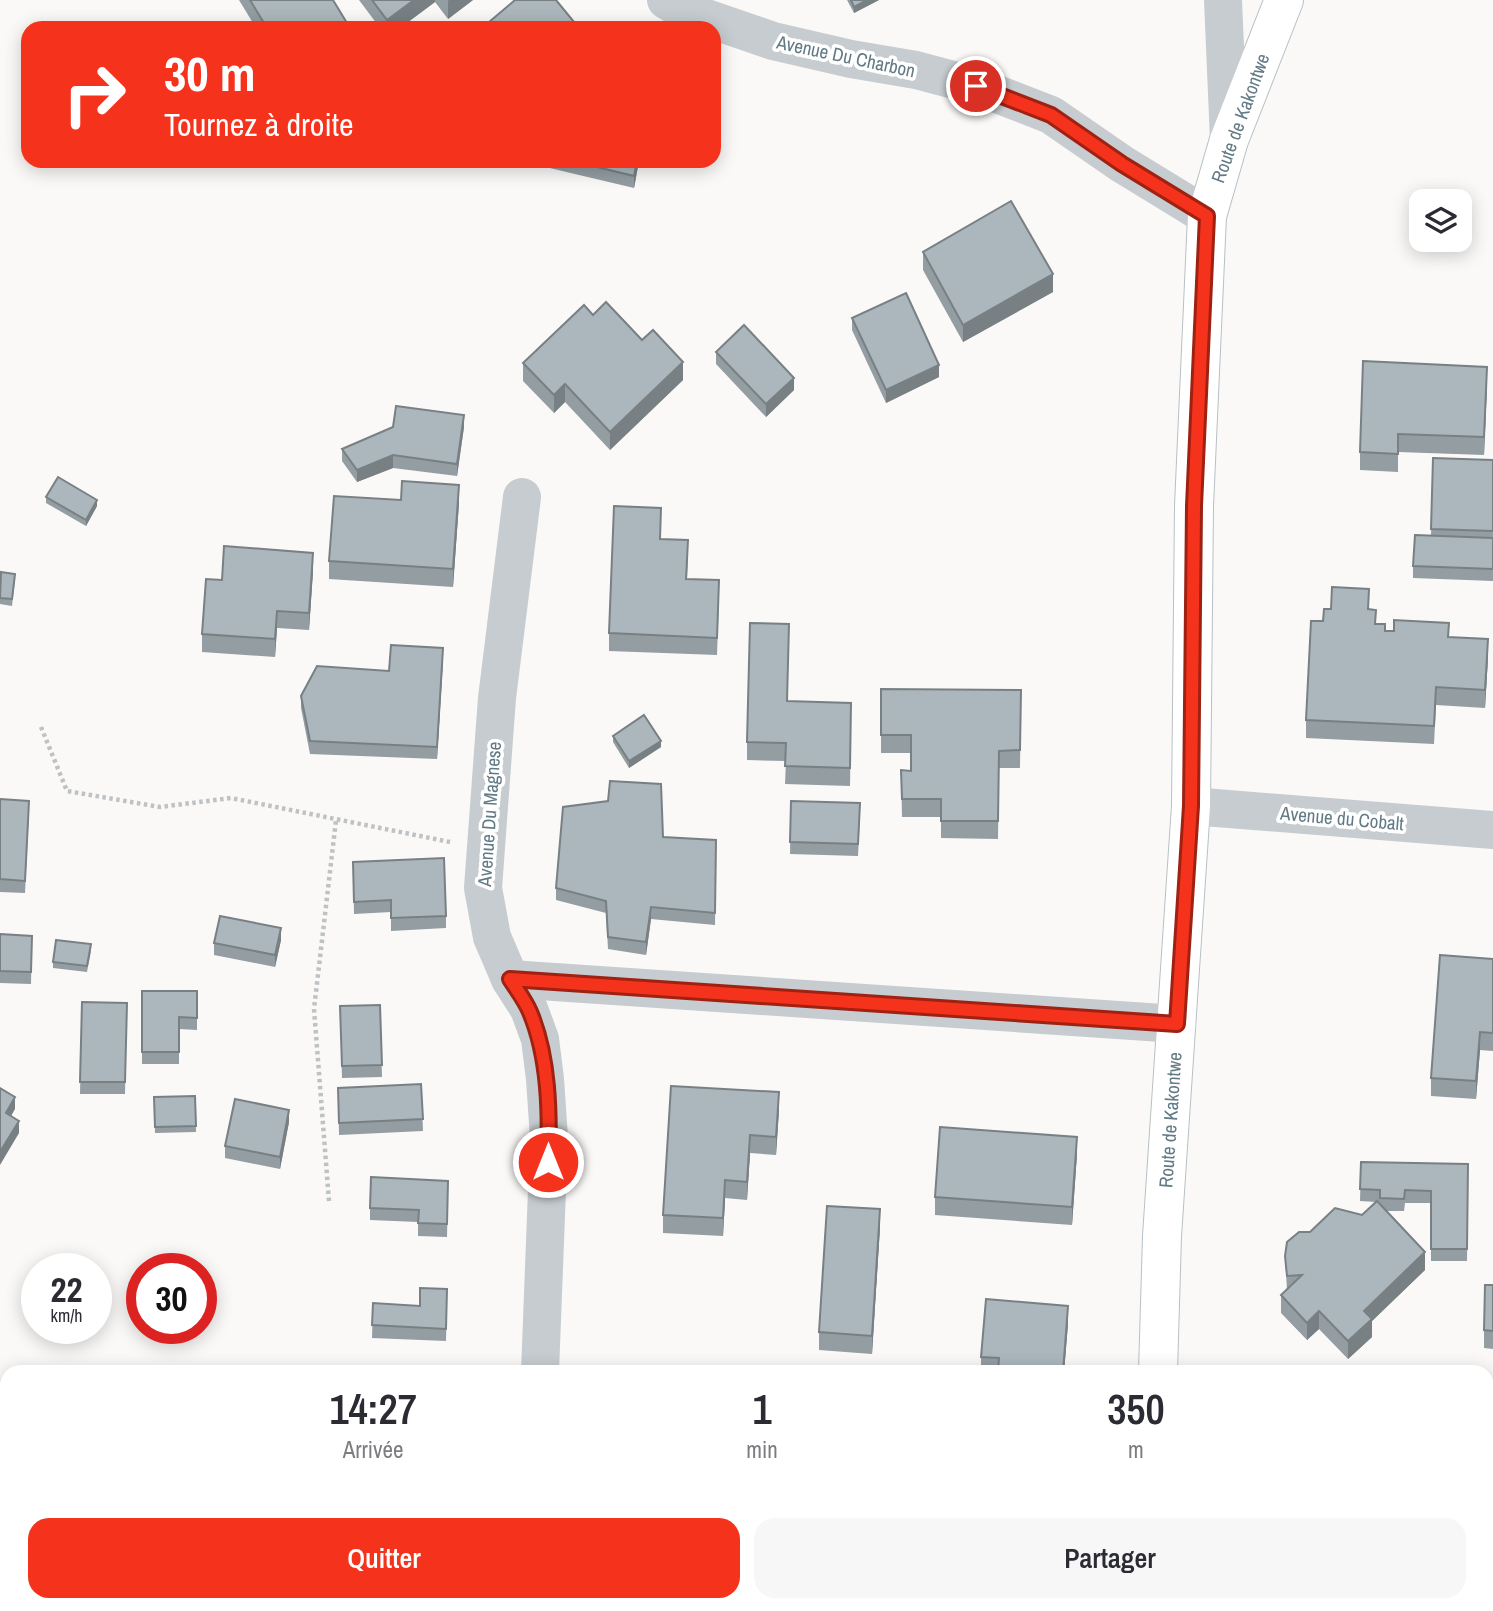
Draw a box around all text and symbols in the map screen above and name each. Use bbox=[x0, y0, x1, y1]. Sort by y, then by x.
street label: Avenue Du Charbon bbox=[773, 28, 918, 83]
text: 30 m bbox=[164, 40, 256, 106]
icon: right bbox=[49, 49, 140, 140]
street label: Route de Kakontwe bbox=[1205, 50, 1275, 186]
pin bbox=[946, 56, 1006, 116]
icon: arrive bbox=[957, 67, 995, 105]
text: Tournez à droite bbox=[164, 103, 354, 146]
map controls bbox=[1409, 189, 1472, 252]
button: layers bbox=[1409, 189, 1472, 252]
street label: Avenue Du Magnese bbox=[471, 741, 507, 888]
street label: Avenue du Cobalt bbox=[1278, 800, 1405, 836]
street label: Route de Kakontwe bbox=[1152, 1051, 1188, 1189]
position arrow bbox=[511, 1125, 585, 1199]
speed limit sign: 30 bbox=[126, 1253, 217, 1344]
text: 22 bbox=[51, 1266, 82, 1313]
text: km/h bbox=[51, 1303, 83, 1328]
text: 14:27 bbox=[329, 1381, 417, 1437]
text: 1 bbox=[752, 1381, 772, 1437]
text: 350 bbox=[1107, 1381, 1165, 1437]
text: Arrivée bbox=[343, 1434, 404, 1465]
text: min bbox=[746, 1434, 778, 1465]
text: m bbox=[1128, 1434, 1144, 1465]
button: Quitter bbox=[28, 1518, 740, 1598]
button: Partager bbox=[754, 1518, 1466, 1598]

